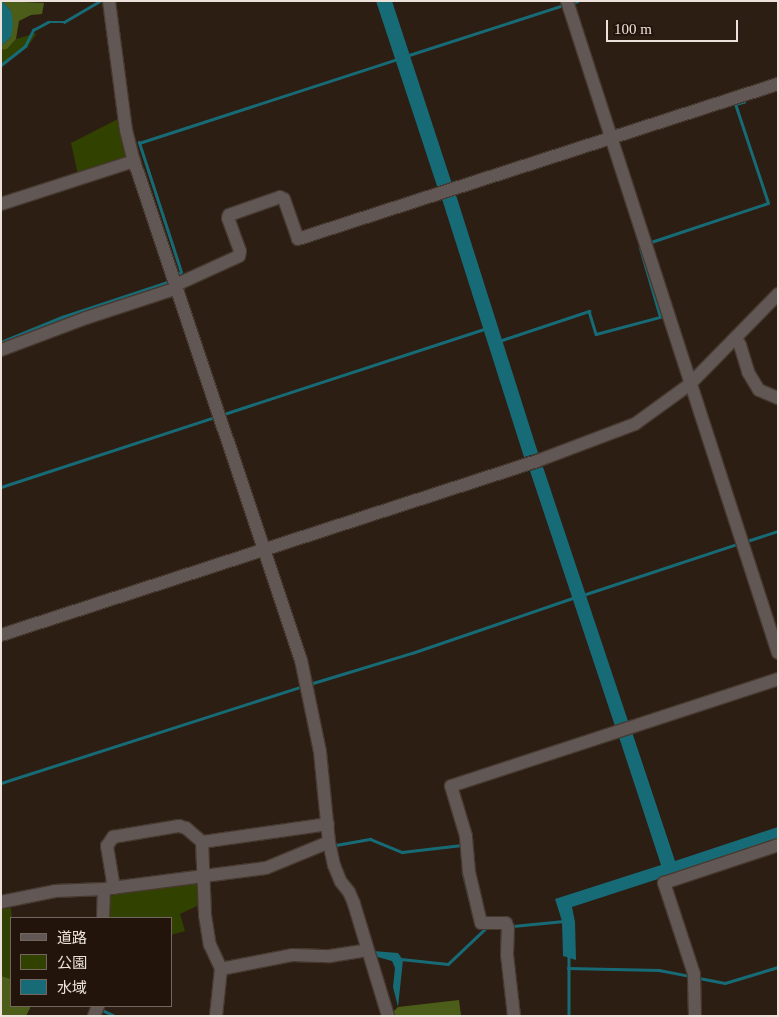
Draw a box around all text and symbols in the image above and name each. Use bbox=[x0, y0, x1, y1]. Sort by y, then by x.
scale bar bbox=[609, 10, 742, 42]
text: 100 m bbox=[614, 21, 652, 37]
legend bbox=[10, 917, 172, 1007]
text: 道路 bbox=[57, 930, 87, 946]
text: 公園 bbox=[57, 955, 87, 971]
text: 水域 bbox=[57, 980, 87, 996]

